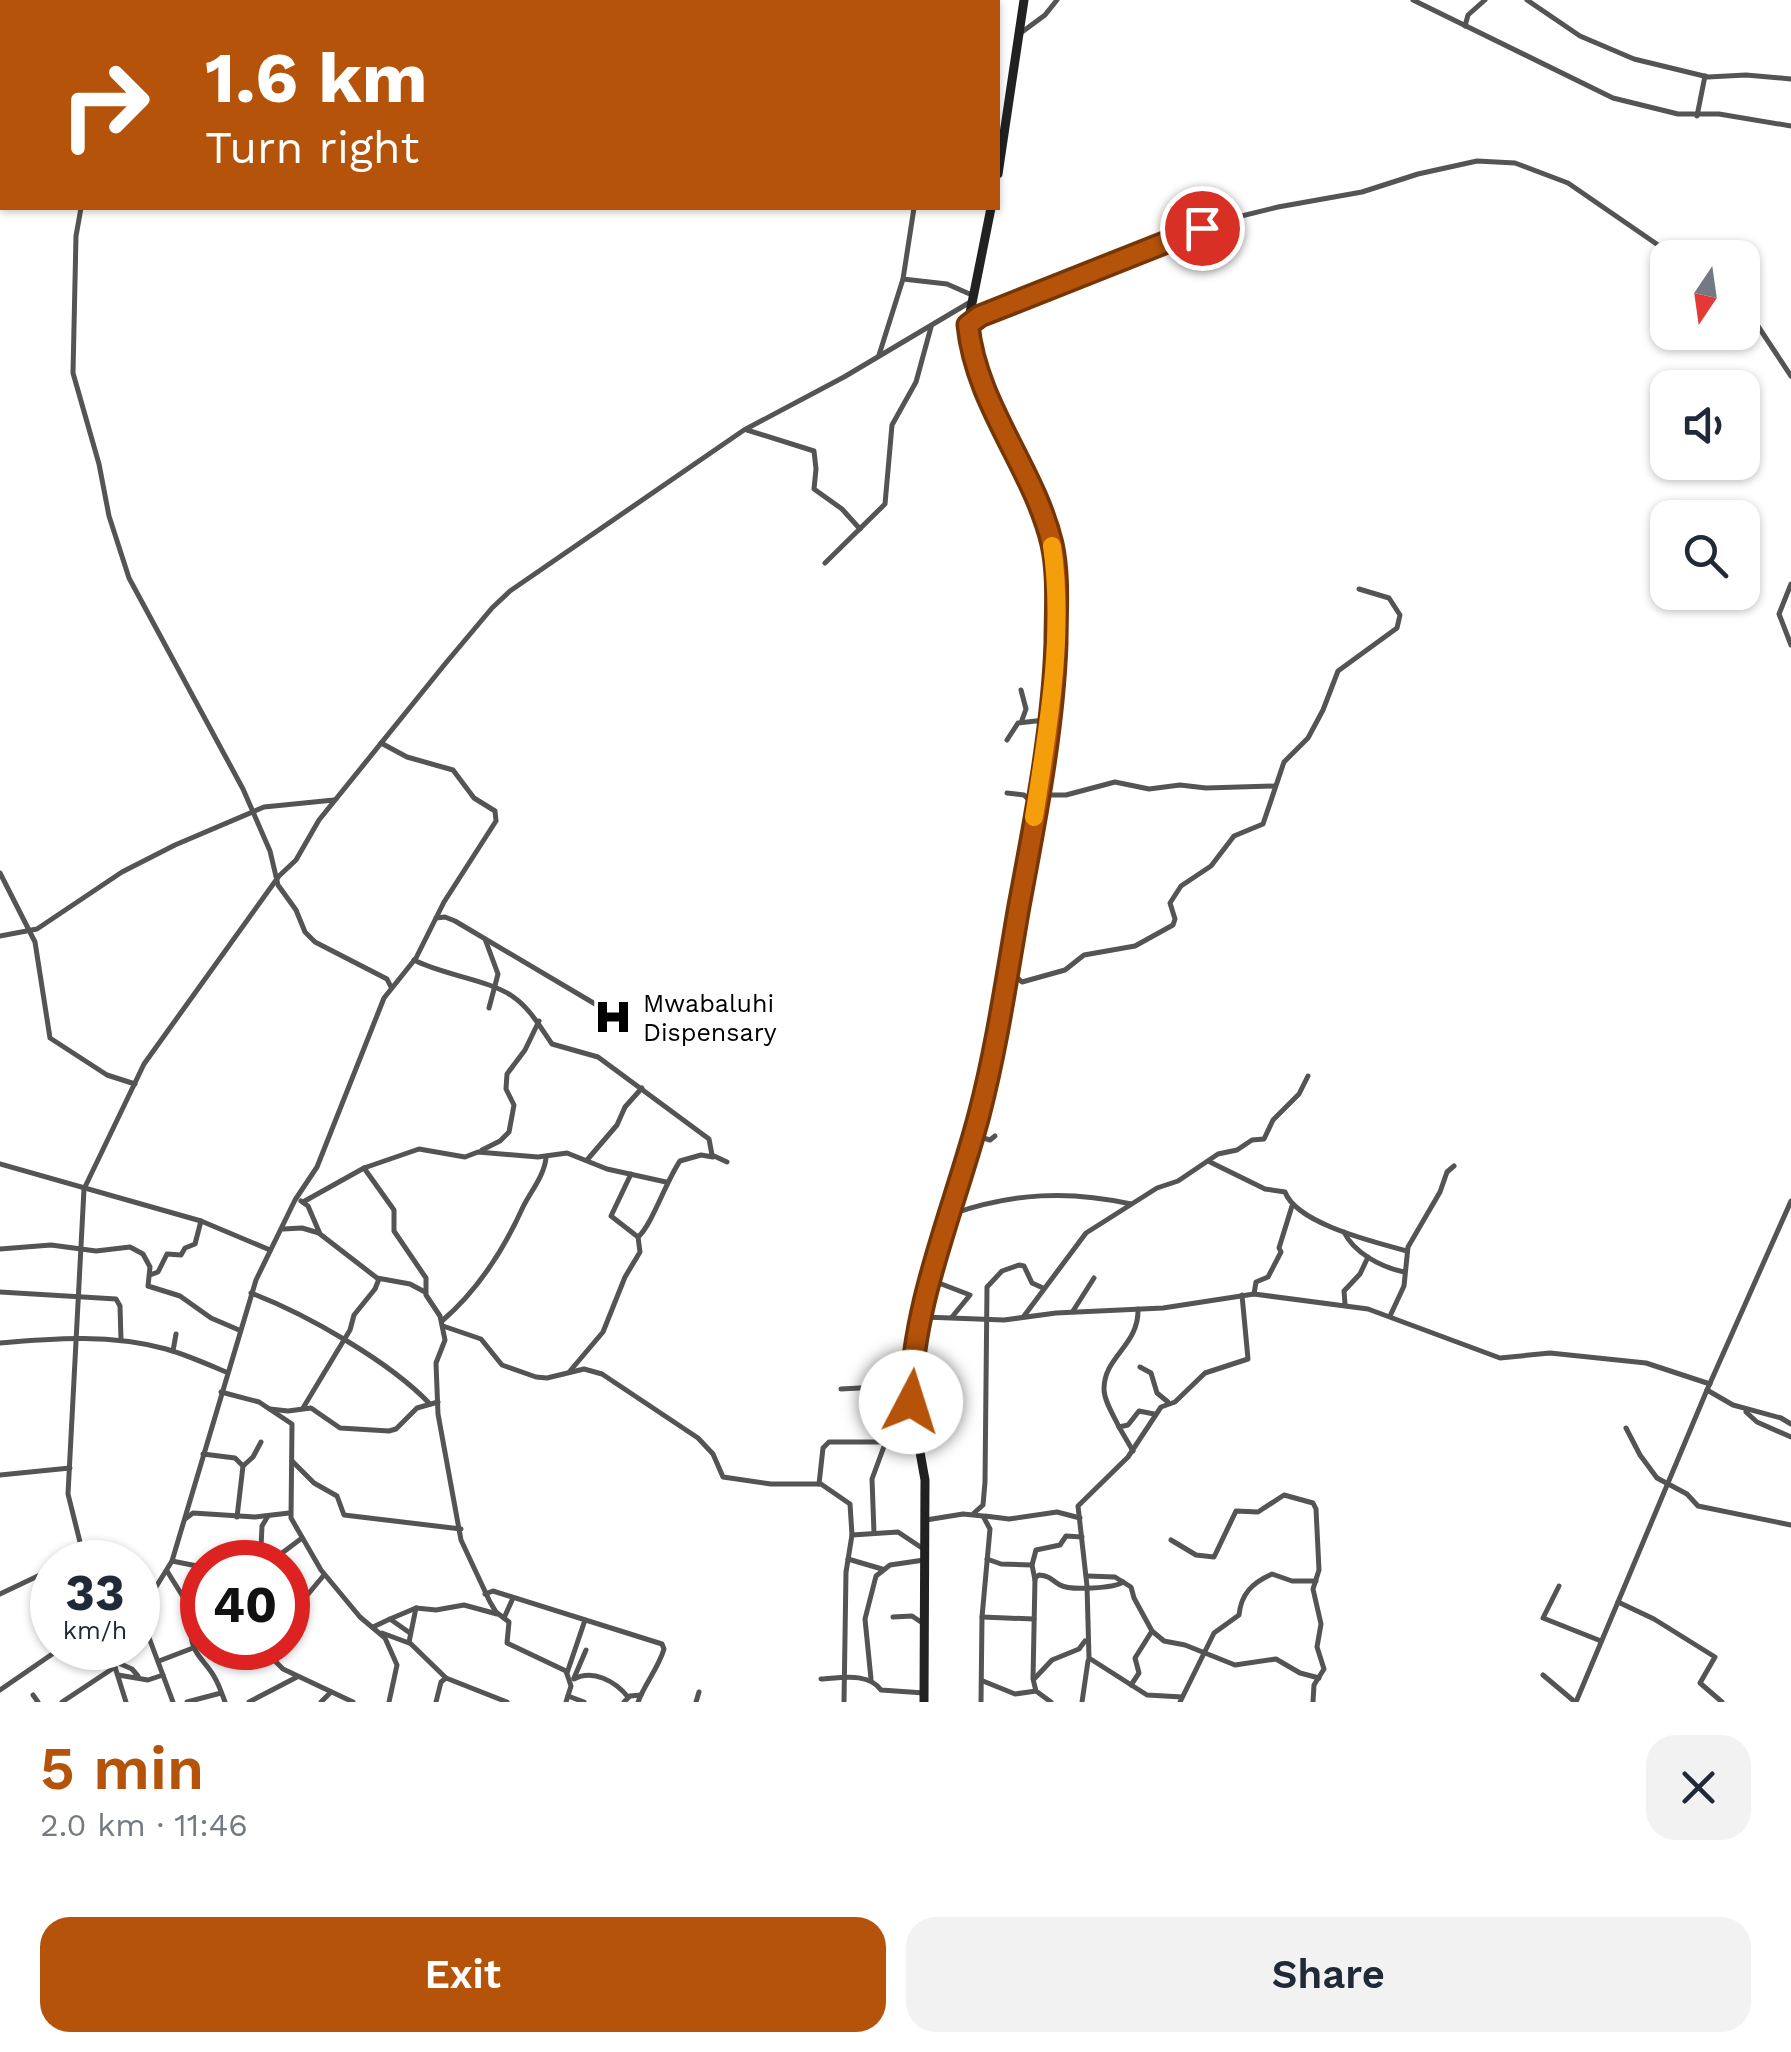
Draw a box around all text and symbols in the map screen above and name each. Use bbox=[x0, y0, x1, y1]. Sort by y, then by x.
text: 1.6 km bbox=[205, 37, 428, 119]
icon: right bbox=[40, 40, 170, 170]
text: Turn right bbox=[205, 121, 419, 174]
pin bbox=[1160, 186, 1245, 271]
icon: arrive bbox=[1175, 201, 1230, 256]
north arrow bbox=[1650, 240, 1760, 350]
map controls bbox=[1650, 240, 1760, 610]
button: sound bbox=[1650, 370, 1760, 480]
button: search bbox=[1650, 500, 1760, 610]
place label: Mwabaluhi Dispensary bbox=[643, 989, 777, 1047]
hospital icon: Mwabaluhi Dispensary bbox=[592, 996, 634, 1038]
position arrow bbox=[859, 1350, 963, 1454]
speed limit sign: 40 bbox=[180, 1540, 310, 1670]
text: 33 bbox=[65, 1563, 125, 1622]
text: km/h bbox=[63, 1616, 127, 1645]
text: 5 min bbox=[40, 1733, 204, 1804]
button: close bbox=[1646, 1735, 1751, 1840]
text: 2.0 km · 11:46 bbox=[40, 1806, 248, 1844]
button: Exit bbox=[40, 1917, 886, 2032]
button: Share bbox=[906, 1917, 1751, 2032]

